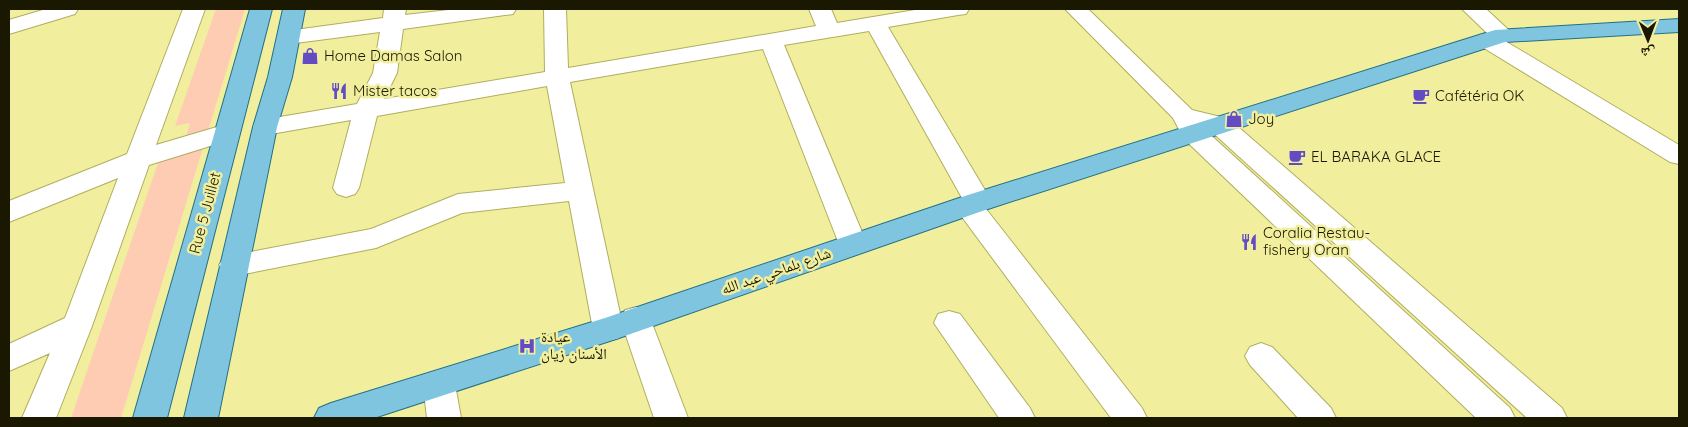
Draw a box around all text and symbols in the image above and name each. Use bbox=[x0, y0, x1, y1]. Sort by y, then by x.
north arrow bbox=[1623, 15, 1673, 65]
text: ش bbox=[1641, 44, 1656, 62]
shop icon: Home Damas Salon bbox=[300, 46, 320, 66]
place label: Home Damas Salon bbox=[324, 46, 462, 65]
restaurant icon: Mister tacos bbox=[329, 81, 349, 101]
place label: Mister tacos bbox=[353, 81, 437, 100]
cafe icon: Cafétéria OK bbox=[1411, 86, 1431, 106]
place label: Cafétéria OK bbox=[1435, 86, 1524, 105]
shop icon: Joy bbox=[1224, 109, 1244, 129]
place label: Joy bbox=[1248, 109, 1274, 128]
cafe icon: EL BARAKA GLACE bbox=[1287, 147, 1307, 167]
place label: EL BARAKA GLACE bbox=[1311, 147, 1441, 166]
street label: Rue 5 Juillet bbox=[184, 170, 225, 256]
place label: Coralia Restau- fishery Oran bbox=[1263, 223, 1370, 259]
restaurant icon: Coralia Restau- fishery Oran bbox=[1239, 232, 1259, 252]
street label: شارع بلماحي عبد الله bbox=[719, 243, 834, 301]
place label: عيادة الأسنان زيان bbox=[541, 327, 607, 364]
hospital icon: عيادة الأسنان زيان bbox=[517, 336, 537, 356]

